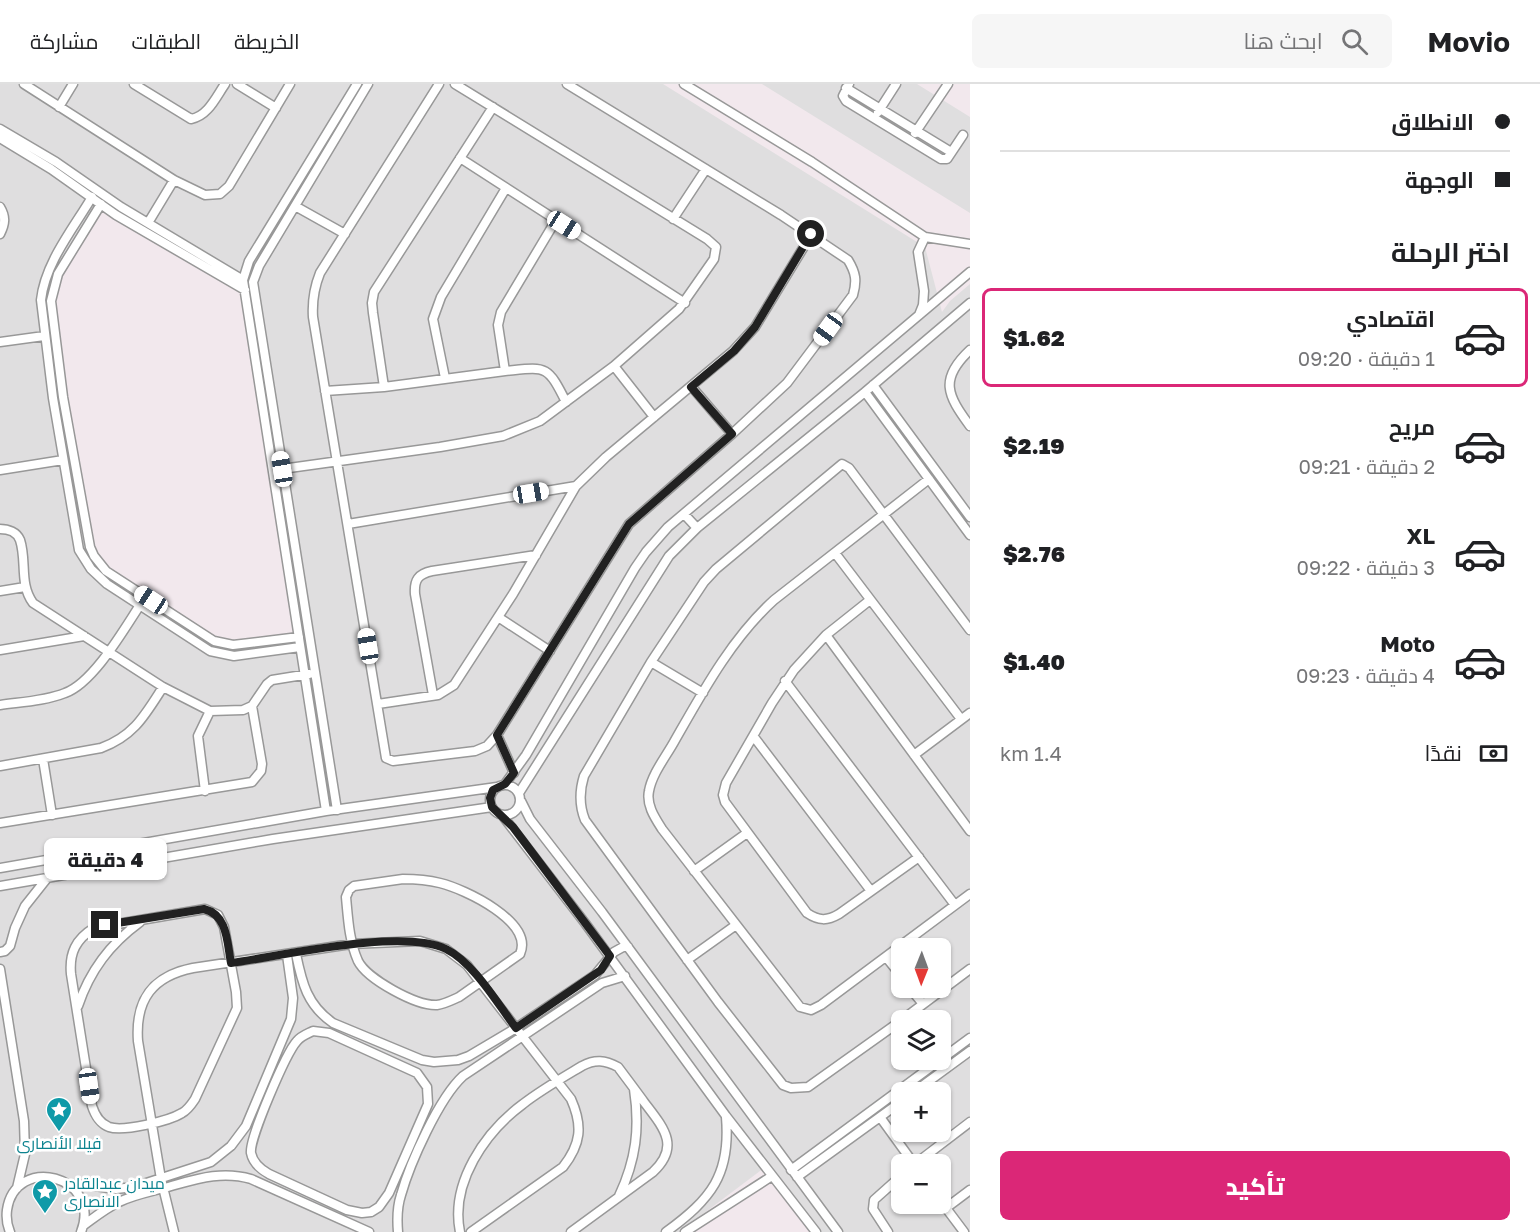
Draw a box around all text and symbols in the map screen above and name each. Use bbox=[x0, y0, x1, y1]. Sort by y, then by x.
search box bbox=[972, 14, 1392, 68]
icon: search bbox=[1338, 25, 1371, 58]
text: Movio bbox=[1428, 25, 1510, 58]
text: ابحث هنا bbox=[1244, 27, 1323, 54]
text: مشاركة bbox=[30, 28, 99, 54]
text: الطبقات bbox=[132, 28, 201, 54]
text: الخريطة bbox=[234, 28, 300, 54]
text: الانطلاق bbox=[1391, 108, 1474, 135]
text: الوجهة bbox=[1405, 166, 1474, 193]
car bbox=[544, 208, 584, 242]
route start bbox=[797, 220, 824, 247]
text: اختر الرحلة bbox=[1391, 236, 1510, 268]
text: اقتصادي bbox=[1346, 305, 1435, 332]
car bbox=[810, 309, 846, 349]
icon: car bbox=[1453, 311, 1507, 365]
text: $1.62 bbox=[1003, 324, 1065, 351]
text: 1 دقيقة · 09:20 bbox=[1298, 346, 1435, 370]
text: مريح bbox=[1389, 413, 1435, 440]
icon: car bbox=[1453, 419, 1507, 473]
text: $2.19 bbox=[1003, 432, 1065, 459]
car bbox=[270, 450, 294, 488]
text: 2 دقيقة · 09:21 bbox=[1299, 454, 1435, 478]
car bbox=[512, 481, 550, 505]
text: XL bbox=[1407, 522, 1435, 549]
icon: car bbox=[1453, 527, 1507, 581]
text: $2.76 bbox=[1003, 540, 1065, 567]
text: 3 دقيقة · 09:22 bbox=[1297, 555, 1435, 579]
car bbox=[131, 583, 171, 617]
car bbox=[356, 627, 380, 665]
text: Moto bbox=[1380, 630, 1435, 657]
icon: car bbox=[1453, 635, 1507, 689]
text: $1.40 bbox=[1003, 648, 1065, 675]
text: 4 دقيقة · 09:23 bbox=[1296, 663, 1435, 687]
icon: cash bbox=[1477, 737, 1510, 770]
text: نقدًا bbox=[1424, 739, 1462, 766]
text: 1.4 km bbox=[1000, 741, 1062, 765]
callout: 4 دقيقة bbox=[44, 838, 166, 880]
text: 4 دقيقة bbox=[68, 847, 143, 871]
route end bbox=[91, 911, 118, 938]
north arrow bbox=[891, 938, 951, 998]
map controls bbox=[891, 938, 951, 1214]
button: layers bbox=[891, 1010, 951, 1070]
car bbox=[78, 1067, 100, 1105]
button: + bbox=[891, 1082, 951, 1142]
place icon: فيلا الأنصارى bbox=[44, 1095, 74, 1133]
place label: فيلا الأنصارى bbox=[17, 1133, 101, 1154]
button: تأكيد bbox=[1000, 1151, 1510, 1220]
button: − bbox=[891, 1154, 951, 1214]
place label: ميدان عبدالقادر الانصارى bbox=[63, 1173, 165, 1212]
place icon: ميدان عبدالقادر الانصارى bbox=[30, 1177, 60, 1215]

